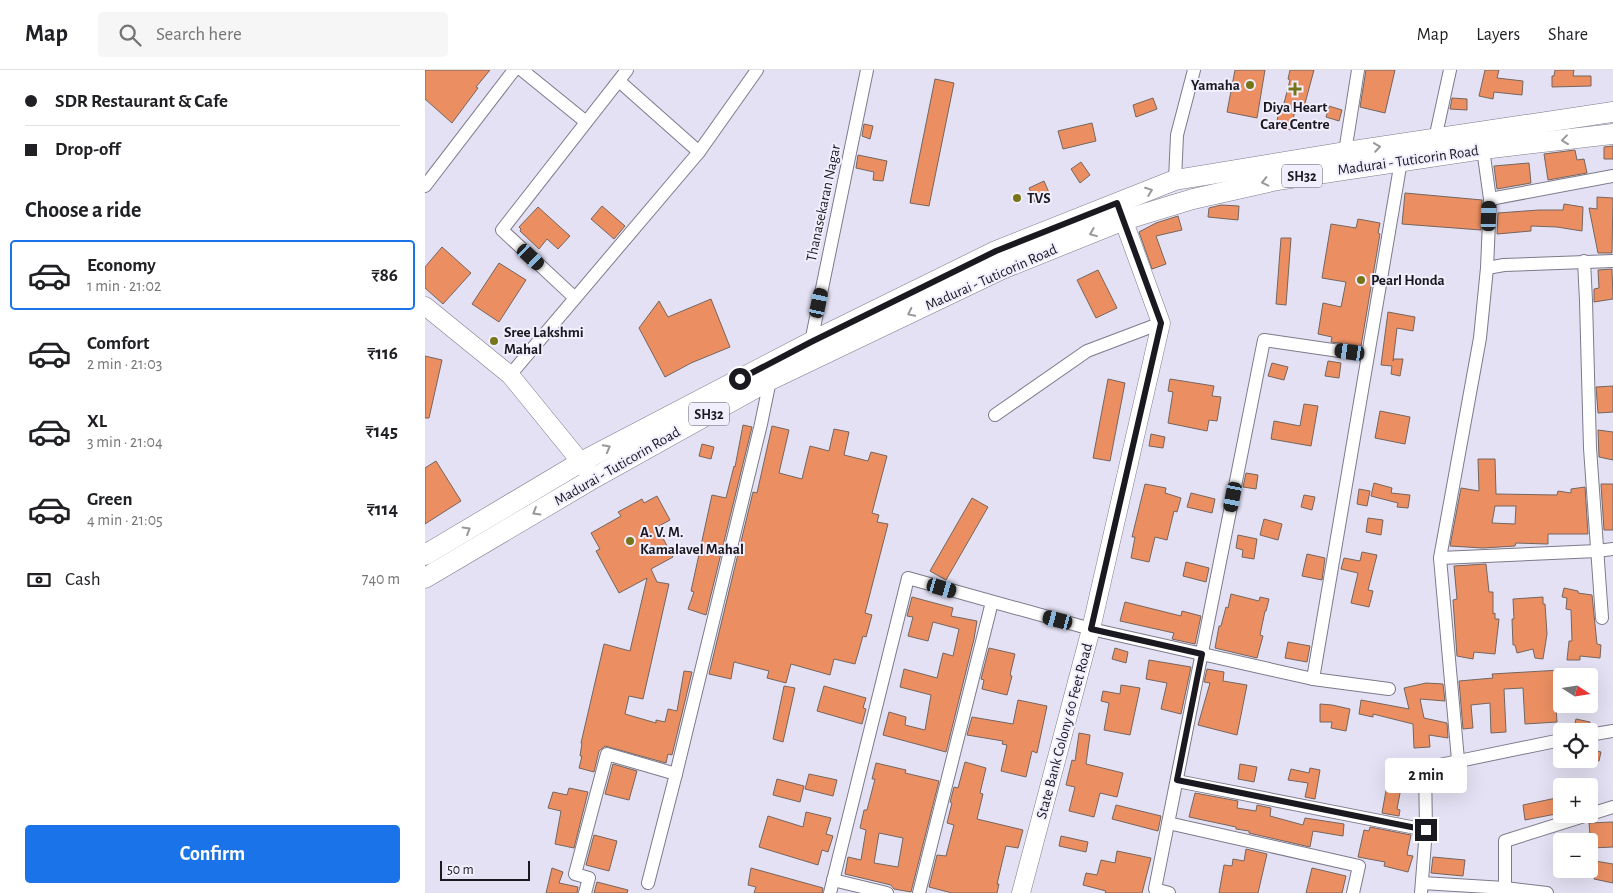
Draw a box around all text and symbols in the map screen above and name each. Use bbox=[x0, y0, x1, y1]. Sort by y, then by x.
search box bbox=[98, 12, 448, 57]
icon: search bbox=[116, 21, 144, 49]
text: Map bbox=[25, 22, 68, 46]
text: Search here bbox=[156, 25, 242, 44]
text: Map bbox=[1417, 26, 1448, 44]
text: Layers bbox=[1476, 26, 1520, 44]
text: Share bbox=[1548, 26, 1588, 44]
place label: Yamaha bbox=[1191, 78, 1240, 93]
marker: Yamaha bbox=[1244, 79, 1256, 91]
marker: Diya Heart Care Centre bbox=[1288, 82, 1302, 96]
text: SDR Restaurant & Cafe bbox=[55, 92, 228, 111]
place label: Diya Heart Care Centre bbox=[1260, 100, 1330, 132]
one-way arrow bbox=[1560, 134, 1568, 145]
text: Drop-off bbox=[55, 140, 120, 159]
street label: Thanasekaran Nagar bbox=[804, 143, 843, 263]
street label: Madurai - Tuticorin Road bbox=[1336, 143, 1480, 178]
one-way arrow bbox=[1372, 143, 1381, 153]
road number: SH32 bbox=[1282, 164, 1322, 188]
one-way arrow bbox=[1261, 176, 1270, 187]
one-way arrow bbox=[1144, 187, 1153, 197]
place label: TVS bbox=[1027, 191, 1051, 206]
marker: TVS bbox=[1011, 192, 1023, 204]
text: Choose a ride bbox=[25, 199, 141, 221]
car bbox=[1480, 201, 1497, 231]
one-way arrow bbox=[1089, 227, 1098, 237]
car bbox=[514, 241, 547, 273]
street label: Madurai - Tuticorin Road bbox=[923, 242, 1060, 313]
icon: car bbox=[27, 253, 72, 298]
text: Economy bbox=[87, 256, 156, 275]
text: ₹86 bbox=[371, 266, 398, 285]
place label: Pearl Honda bbox=[1371, 273, 1445, 288]
marker: Pearl Honda bbox=[1355, 274, 1367, 286]
text: 1 min · 21:02 bbox=[87, 278, 161, 294]
car bbox=[808, 287, 829, 319]
one-way arrow bbox=[907, 306, 916, 317]
place label: Sree Lakshmi Mahal bbox=[504, 325, 584, 357]
icon: car bbox=[27, 331, 72, 376]
text: Comfort bbox=[87, 334, 149, 353]
marker: Sree Lakshmi Mahal bbox=[488, 335, 500, 347]
car bbox=[1334, 342, 1365, 362]
text: ₹116 bbox=[367, 344, 398, 363]
text: 2 min · 21:03 bbox=[87, 356, 162, 372]
route start bbox=[729, 368, 751, 390]
road number: SH32 bbox=[689, 402, 729, 426]
icon: car bbox=[27, 409, 72, 454]
text: XL bbox=[87, 412, 107, 431]
text: ₹145 bbox=[365, 422, 398, 441]
street label: Madurai - Tuticorin Road bbox=[552, 424, 683, 509]
text: 3 min · 21:04 bbox=[87, 434, 163, 450]
one-way arrow bbox=[602, 444, 611, 454]
car bbox=[1222, 481, 1243, 513]
icon: car bbox=[27, 487, 72, 532]
text: Green bbox=[87, 490, 133, 509]
text: ₹114 bbox=[367, 500, 398, 519]
one-way arrow bbox=[532, 506, 541, 516]
text: 4 min · 21:05 bbox=[87, 512, 163, 528]
place label: A. V. M. Kamalavel Mahal bbox=[640, 525, 744, 557]
one-way arrow bbox=[461, 526, 470, 536]
marker: A. V. M. Kamalavel Mahal bbox=[624, 535, 636, 547]
icon: cash bbox=[25, 566, 53, 594]
text: Cash bbox=[65, 570, 101, 589]
text: 740 m bbox=[362, 571, 400, 587]
car bbox=[925, 577, 958, 599]
car bbox=[1041, 609, 1074, 631]
street label: State Bank Colony 60 Feet Road bbox=[1034, 642, 1095, 821]
north arrow bbox=[1553, 668, 1597, 712]
map controls bbox=[1553, 668, 1598, 878]
button: locate bbox=[1553, 723, 1598, 768]
callout: 2 min bbox=[1385, 758, 1467, 792]
text: 2 min bbox=[1408, 767, 1444, 783]
button: + bbox=[1553, 778, 1598, 823]
route end bbox=[1415, 819, 1437, 841]
button: Confirm bbox=[25, 825, 400, 883]
button: − bbox=[1553, 833, 1598, 878]
scale bar bbox=[440, 858, 530, 881]
text: 50 m bbox=[447, 863, 474, 877]

